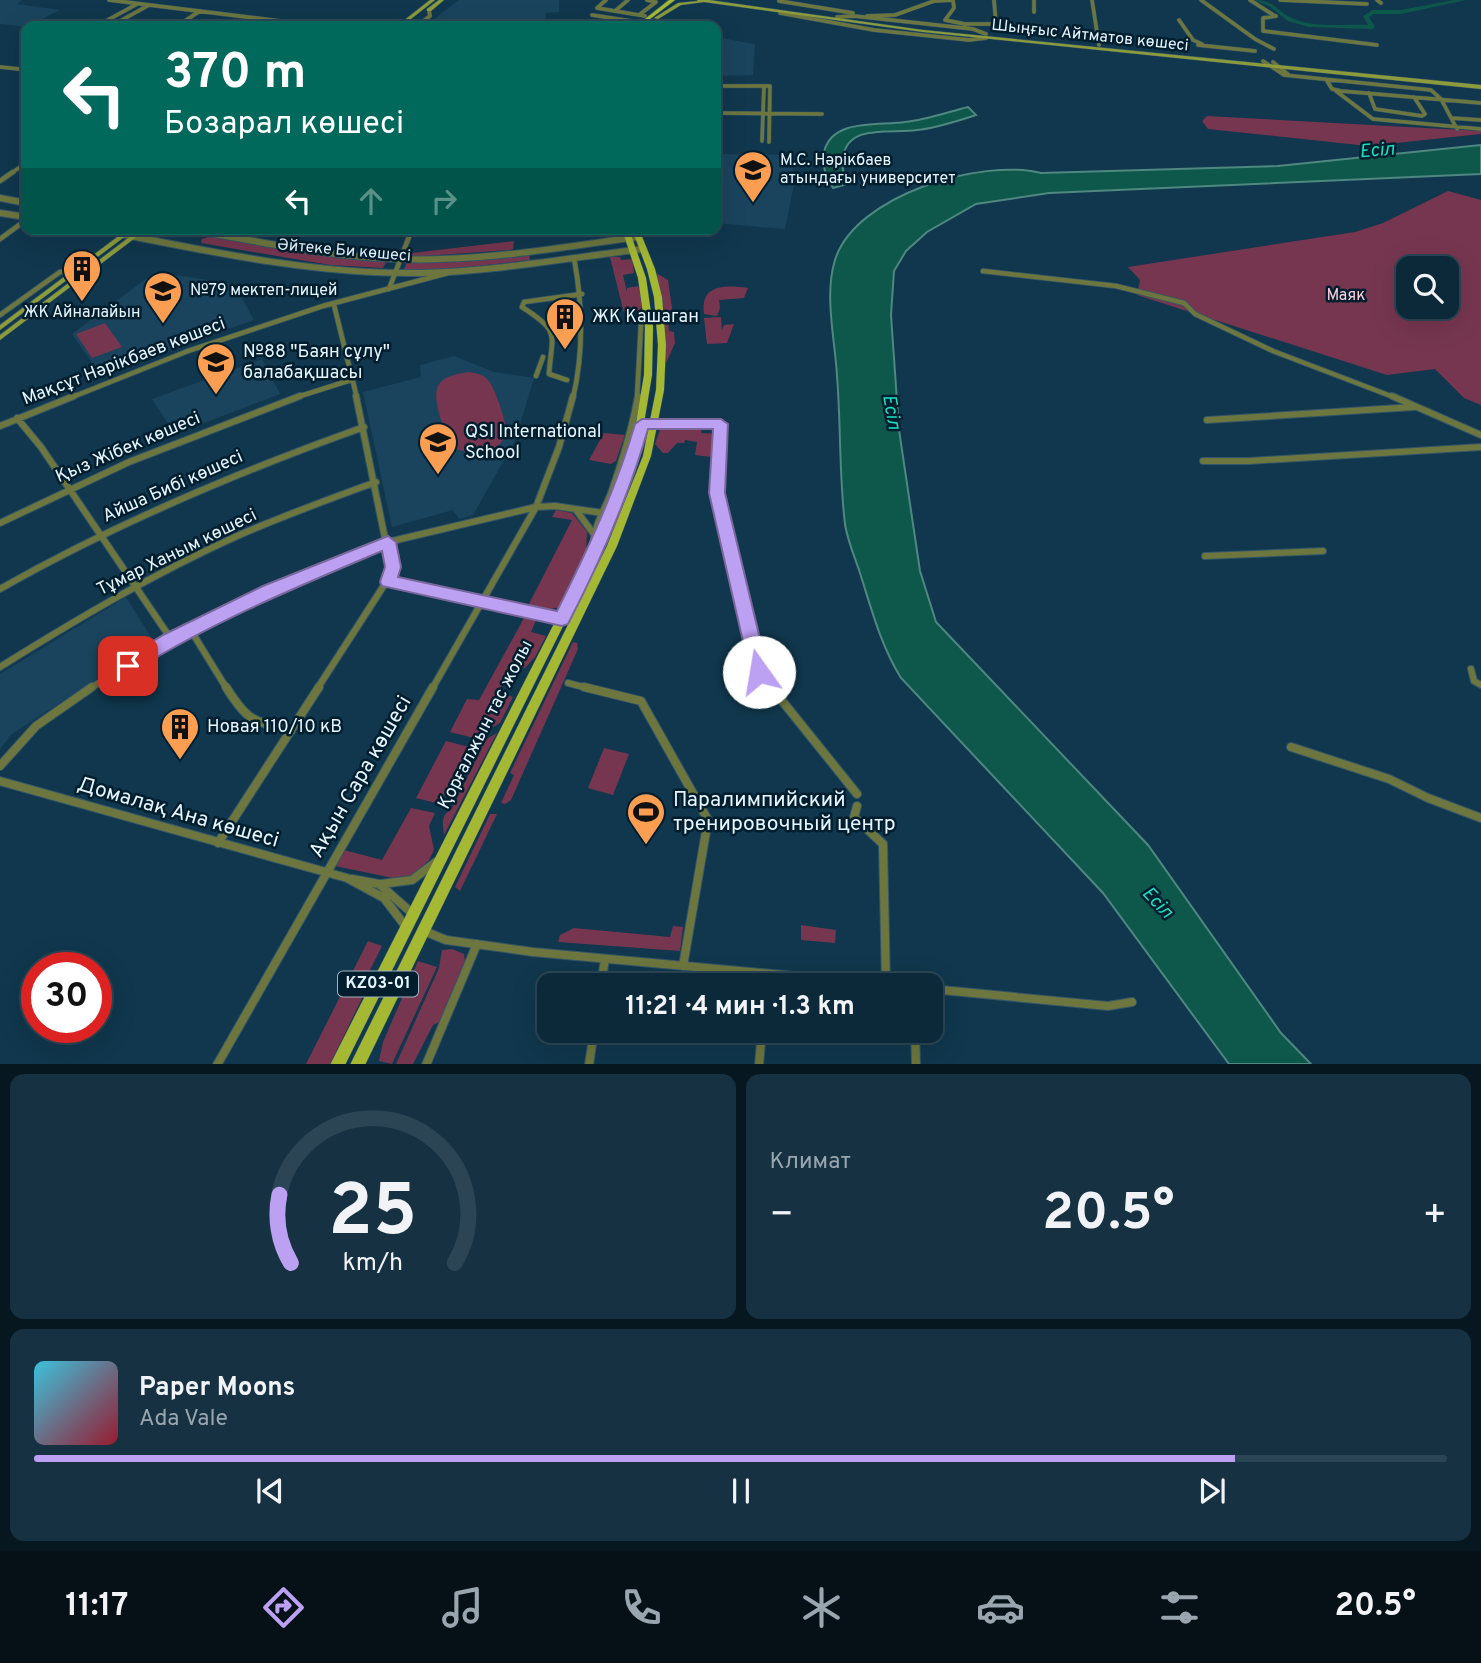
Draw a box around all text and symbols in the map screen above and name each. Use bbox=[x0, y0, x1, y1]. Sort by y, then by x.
street label: Шыңғыс Айтматов көшесі bbox=[990, 16, 1190, 56]
text: 370 m bbox=[164, 44, 306, 106]
icon: left bbox=[49, 49, 140, 140]
text: Бозарал көшесі bbox=[164, 105, 404, 145]
water label: Есіл bbox=[1358, 137, 1397, 164]
school or university icon: М.С. Нәрікбаев атындағы университет bbox=[732, 149, 774, 204]
place label: М.С. Нәрікбаев атындағы университет bbox=[780, 151, 955, 189]
icon: left bbox=[279, 182, 317, 220]
icon: ahead bbox=[352, 182, 390, 220]
icon: right bbox=[425, 182, 463, 220]
street label: Әйтеке Би көшесі bbox=[276, 235, 412, 267]
building icon: ЖК Айналайын bbox=[61, 248, 103, 303]
map controls bbox=[1396, 256, 1459, 319]
button: search bbox=[1396, 256, 1459, 319]
school or university icon: №79 мектеп-лицей bbox=[142, 270, 184, 325]
place label: №79 мектеп-лицей bbox=[190, 281, 337, 301]
park label: Маяк bbox=[1326, 286, 1366, 306]
building icon: ЖК Кашаган bbox=[544, 296, 586, 351]
place label: ЖК Айналайын bbox=[23, 303, 141, 323]
place label: ЖК Кашаган bbox=[592, 306, 699, 329]
street label: Мақсұт Нәрікбаев көшесі bbox=[19, 313, 229, 411]
school or university icon: №88 "Баян сұлу" балабақшасы bbox=[195, 341, 237, 396]
place label: №88 "Баян сұлу" балабақшасы bbox=[243, 341, 390, 385]
water label: Есіл bbox=[876, 393, 906, 432]
street label: Қыз Жібек көшесі bbox=[52, 407, 204, 489]
school or university icon: QSI International School bbox=[417, 421, 459, 476]
place label: QSI International School bbox=[465, 421, 601, 465]
street label: Айша Бибі көшесі bbox=[99, 446, 247, 528]
street label: Тұмар Ханым көшесі bbox=[93, 504, 261, 602]
position arrow bbox=[722, 635, 796, 709]
pin bbox=[98, 636, 158, 696]
street label: Қорғалжын тас жолы bbox=[433, 636, 539, 814]
icon: arrive bbox=[109, 647, 147, 685]
street label: Ақын Сара көшесі bbox=[304, 691, 418, 863]
building icon: Новая 110/10 кВ bbox=[159, 706, 201, 761]
place label: Новая 110/10 кВ bbox=[207, 716, 342, 739]
street label: Домалақ Ана көшесі bbox=[74, 771, 282, 855]
place label: Паралимпийский тренировочный центр bbox=[673, 787, 896, 838]
sports icon: Паралимпийский тренировочный центр bbox=[625, 791, 667, 846]
water label: Есіл bbox=[1136, 882, 1179, 925]
speed limit sign: 30 bbox=[21, 952, 112, 1043]
road number: KZ03-01 bbox=[338, 972, 418, 996]
text: 11:21 · 4 мин · 1.3 km bbox=[625, 991, 855, 1024]
text: Климат bbox=[770, 1148, 851, 1177]
text: 25 bbox=[328, 1169, 417, 1261]
text: 20.5° bbox=[1042, 1182, 1174, 1248]
text: − bbox=[770, 1192, 794, 1241]
text: + bbox=[1422, 1192, 1447, 1241]
text: km/h bbox=[342, 1247, 403, 1279]
text: Paper Moons bbox=[139, 1372, 295, 1405]
text: Ada Vale bbox=[139, 1405, 228, 1434]
icon: previous bbox=[251, 1472, 289, 1510]
icon: pause bbox=[722, 1472, 760, 1510]
icon: next bbox=[1193, 1472, 1231, 1510]
icon: directions bbox=[259, 1583, 308, 1632]
icon: music bbox=[438, 1583, 487, 1632]
icon: phone bbox=[617, 1583, 666, 1632]
icon: climate bbox=[797, 1583, 846, 1632]
icon: car bbox=[976, 1583, 1025, 1632]
icon: filters bbox=[1155, 1583, 1204, 1632]
text: 11:17 bbox=[65, 1587, 128, 1627]
text: 20.5° bbox=[1335, 1587, 1416, 1627]

